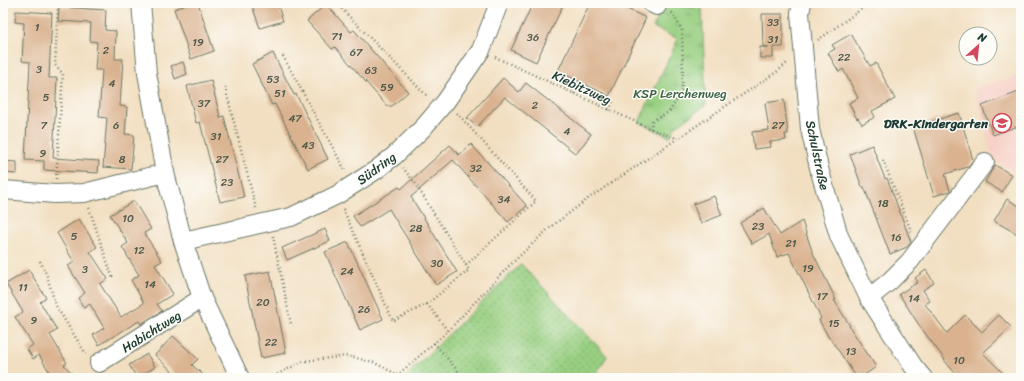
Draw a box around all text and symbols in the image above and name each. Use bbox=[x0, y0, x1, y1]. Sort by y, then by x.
house number: 33 bbox=[767, 13, 779, 32]
house number: 1 bbox=[35, 18, 40, 37]
north arrow bbox=[958, 26, 998, 66]
house number: 71 bbox=[332, 27, 343, 46]
text: N bbox=[974, 27, 990, 48]
house number: 36 bbox=[527, 28, 539, 47]
house number: 31 bbox=[768, 30, 779, 49]
house number: 19 bbox=[192, 33, 204, 52]
house number: 2 bbox=[103, 41, 110, 60]
house number: 67 bbox=[350, 43, 363, 62]
house number: 22 bbox=[838, 48, 851, 67]
house number: 3 bbox=[36, 60, 42, 79]
house number: 63 bbox=[365, 61, 377, 80]
street label: Kiebitzweg bbox=[548, 64, 616, 111]
house number: 53 bbox=[267, 70, 279, 89]
house number: 4 bbox=[109, 74, 116, 93]
house number: 59 bbox=[380, 78, 394, 97]
park label: KSP Lerchenweg bbox=[633, 82, 727, 105]
house number: 51 bbox=[274, 84, 286, 103]
house number: 5 bbox=[43, 88, 50, 107]
house number: 37 bbox=[198, 94, 211, 113]
house number: 2 bbox=[532, 96, 539, 115]
house number: 47 bbox=[288, 109, 302, 128]
place label: DRK-Kindergarten bbox=[884, 112, 989, 135]
school or university icon: DRK-Kindergarten bbox=[991, 112, 1013, 134]
house number: 7 bbox=[41, 116, 48, 135]
house number: 6 bbox=[113, 116, 119, 135]
house number: 27 bbox=[772, 116, 785, 135]
street label: Schulstraße bbox=[799, 118, 836, 192]
house number: 4 bbox=[564, 122, 571, 141]
house number: 31 bbox=[211, 127, 222, 146]
house number: 43 bbox=[302, 136, 314, 155]
house number: 9 bbox=[40, 144, 47, 163]
street label: Südring bbox=[352, 146, 401, 191]
house number: 8 bbox=[119, 150, 126, 169]
house number: 27 bbox=[216, 150, 229, 169]
house number: 32 bbox=[470, 159, 483, 178]
house number: 23 bbox=[221, 173, 233, 192]
house number: 34 bbox=[498, 190, 511, 209]
house number: 18 bbox=[877, 194, 889, 213]
house number: 10 bbox=[122, 209, 134, 228]
house number: 23 bbox=[752, 217, 764, 236]
house number: 28 bbox=[410, 219, 423, 238]
house number: 5 bbox=[71, 227, 78, 246]
house number: 16 bbox=[891, 228, 901, 247]
house number: 21 bbox=[785, 234, 797, 253]
house number: 12 bbox=[133, 241, 145, 260]
house number: 30 bbox=[431, 254, 444, 273]
house number: 19 bbox=[802, 259, 814, 278]
house number: 3 bbox=[82, 260, 88, 279]
house number: 24 bbox=[340, 262, 354, 281]
house number: 14 bbox=[144, 275, 156, 294]
house number: 11 bbox=[18, 278, 28, 297]
house number: 17 bbox=[817, 287, 828, 306]
house number: 14 bbox=[908, 289, 920, 308]
house number: 20 bbox=[256, 293, 270, 312]
house number: 26 bbox=[358, 300, 370, 319]
street label: Habichtweg bbox=[117, 304, 186, 359]
house number: 9 bbox=[31, 311, 38, 330]
house number: 15 bbox=[828, 314, 840, 333]
house number: 22 bbox=[265, 333, 278, 352]
house number: 13 bbox=[846, 342, 856, 361]
house number: 10 bbox=[953, 351, 965, 370]

